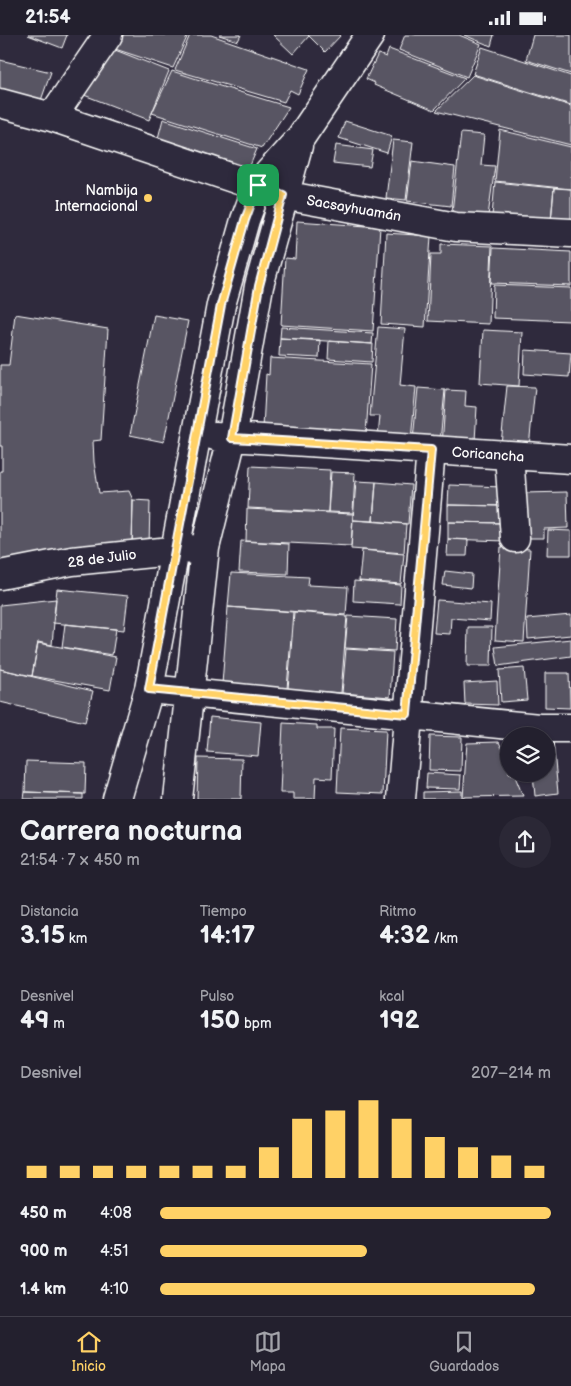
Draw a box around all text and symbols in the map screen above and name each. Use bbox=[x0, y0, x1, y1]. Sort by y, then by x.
text: 21:54 bbox=[25, 6, 71, 29]
pin bbox=[237, 164, 279, 206]
icon: arrive bbox=[244, 171, 272, 199]
place label: Nambija Internacional bbox=[55, 182, 138, 215]
marker: Nambija Internacional bbox=[142, 192, 154, 204]
street label: Sacsayhuamán bbox=[305, 192, 403, 225]
street label: Coricancha bbox=[451, 443, 525, 466]
street label: 28 de Julio bbox=[67, 546, 137, 571]
map controls bbox=[500, 727, 555, 782]
button: layers bbox=[500, 727, 555, 782]
text: Carrera nocturna bbox=[20, 815, 243, 848]
button: share bbox=[499, 816, 551, 868]
text: 21:54 · 7 × 450 m bbox=[20, 851, 140, 870]
text: Distancia bbox=[20, 903, 79, 920]
text: Tiempo bbox=[200, 903, 247, 920]
text: Ritmo bbox=[379, 903, 416, 920]
text: 3.15 bbox=[20, 920, 65, 951]
text: 14:17 bbox=[200, 920, 255, 951]
text: 4:32 bbox=[379, 920, 430, 951]
text: km bbox=[65, 930, 87, 947]
text: /km bbox=[430, 930, 458, 947]
text: Desnivel bbox=[20, 988, 74, 1005]
text: Pulso bbox=[200, 988, 234, 1005]
text: kcal bbox=[379, 988, 404, 1005]
text: 49 bbox=[20, 1005, 49, 1036]
text: 150 bbox=[200, 1005, 240, 1036]
text: 192 bbox=[379, 1005, 419, 1036]
text: m bbox=[49, 1015, 65, 1032]
text: bpm bbox=[240, 1015, 272, 1032]
text: Desnivel bbox=[20, 1064, 82, 1083]
text: 207–214 m bbox=[471, 1064, 551, 1083]
text: 450 m bbox=[20, 1204, 67, 1223]
text: 4:08 bbox=[100, 1204, 132, 1223]
text: 900 m bbox=[20, 1242, 67, 1261]
text: 4:51 bbox=[100, 1242, 128, 1261]
text: 1.4 km bbox=[20, 1280, 66, 1299]
text: 4:10 bbox=[100, 1280, 129, 1299]
tab: Inicio bbox=[72, 1328, 106, 1375]
tab: Mapa bbox=[250, 1328, 286, 1375]
tab: Guardados bbox=[429, 1328, 499, 1375]

